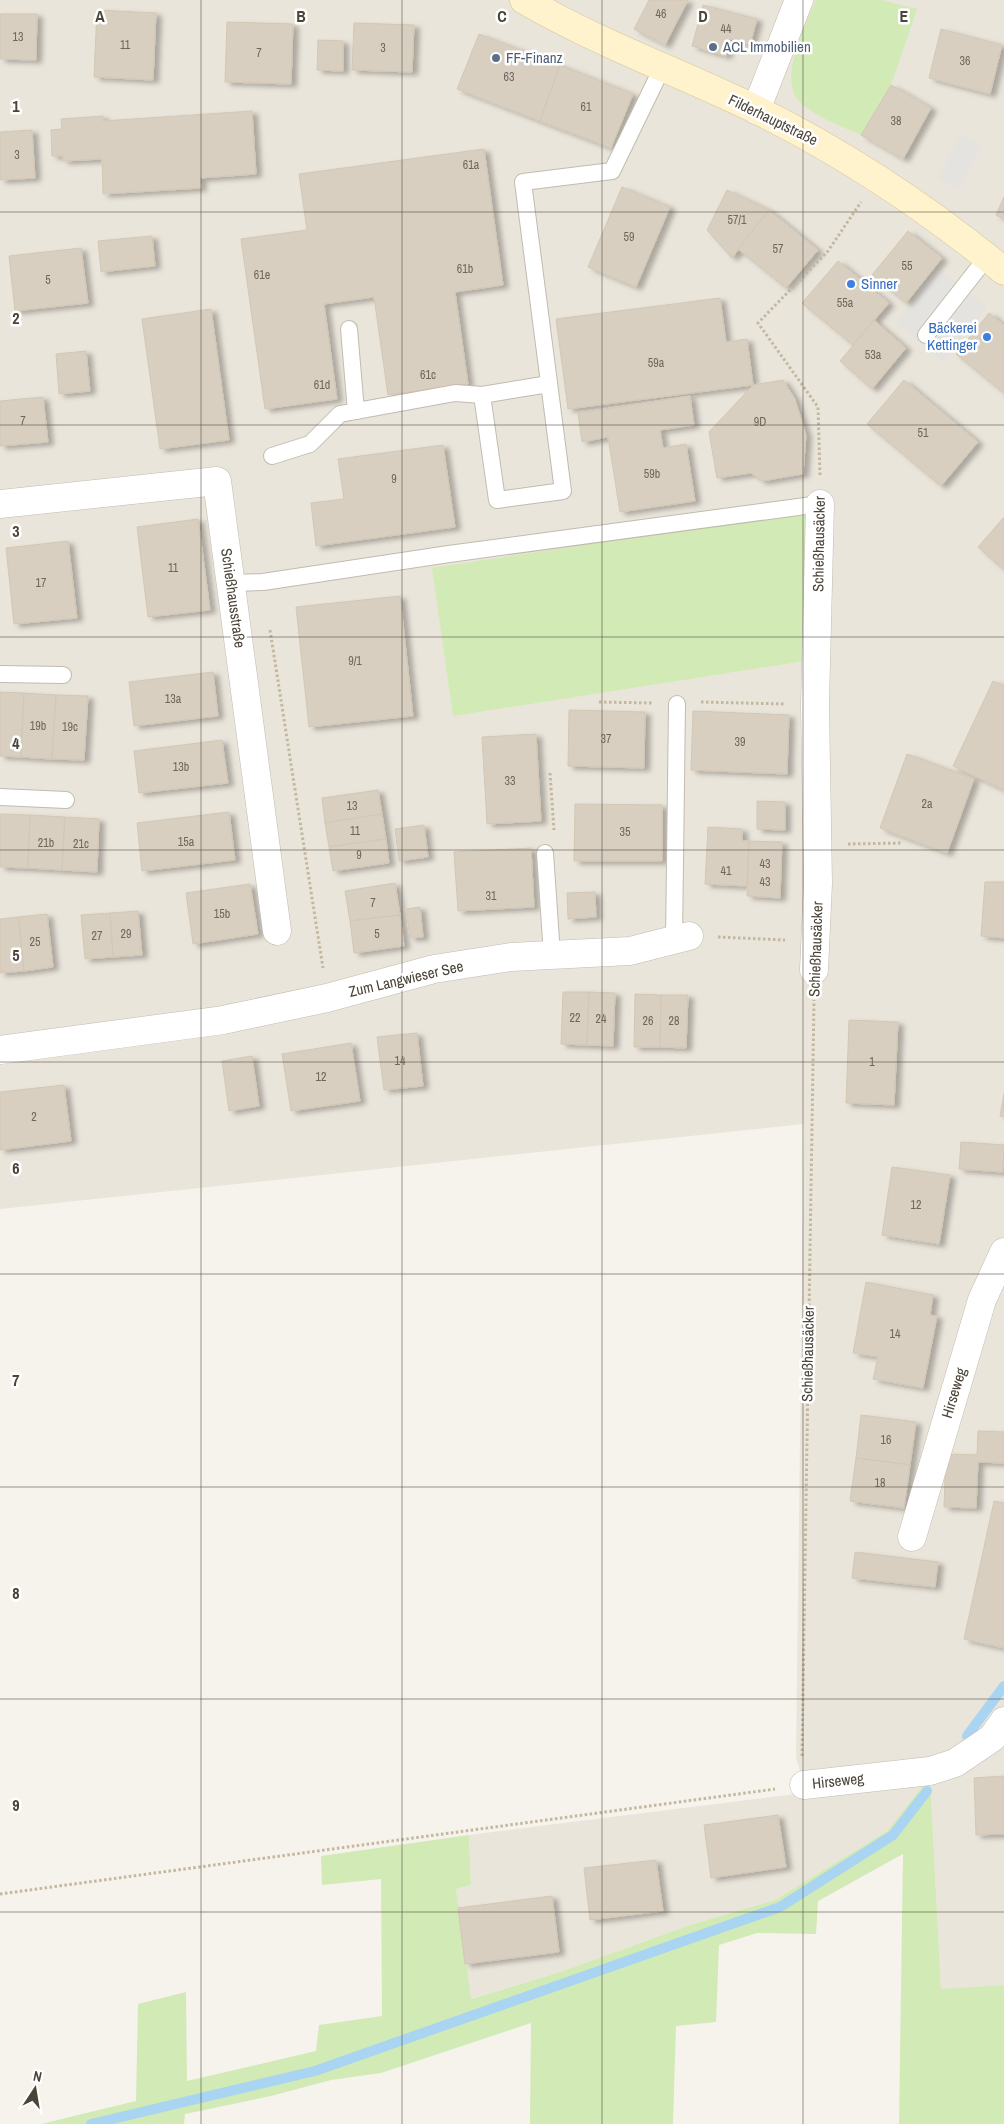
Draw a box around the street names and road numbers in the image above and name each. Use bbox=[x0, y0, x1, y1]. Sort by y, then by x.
street label: Filderhauptstraße bbox=[725, 89, 822, 150]
street label: Schießhausäcker bbox=[807, 496, 830, 592]
street label: Schießhausstraße bbox=[216, 547, 251, 649]
street label: Schießhausäcker bbox=[803, 901, 828, 997]
street label: Zum Langwieser See bbox=[347, 955, 465, 1002]
street label: Schießhausäcker bbox=[796, 1306, 819, 1402]
street label: Hirseweg bbox=[936, 1365, 971, 1421]
street label: Hirseweg bbox=[811, 1767, 865, 1794]

